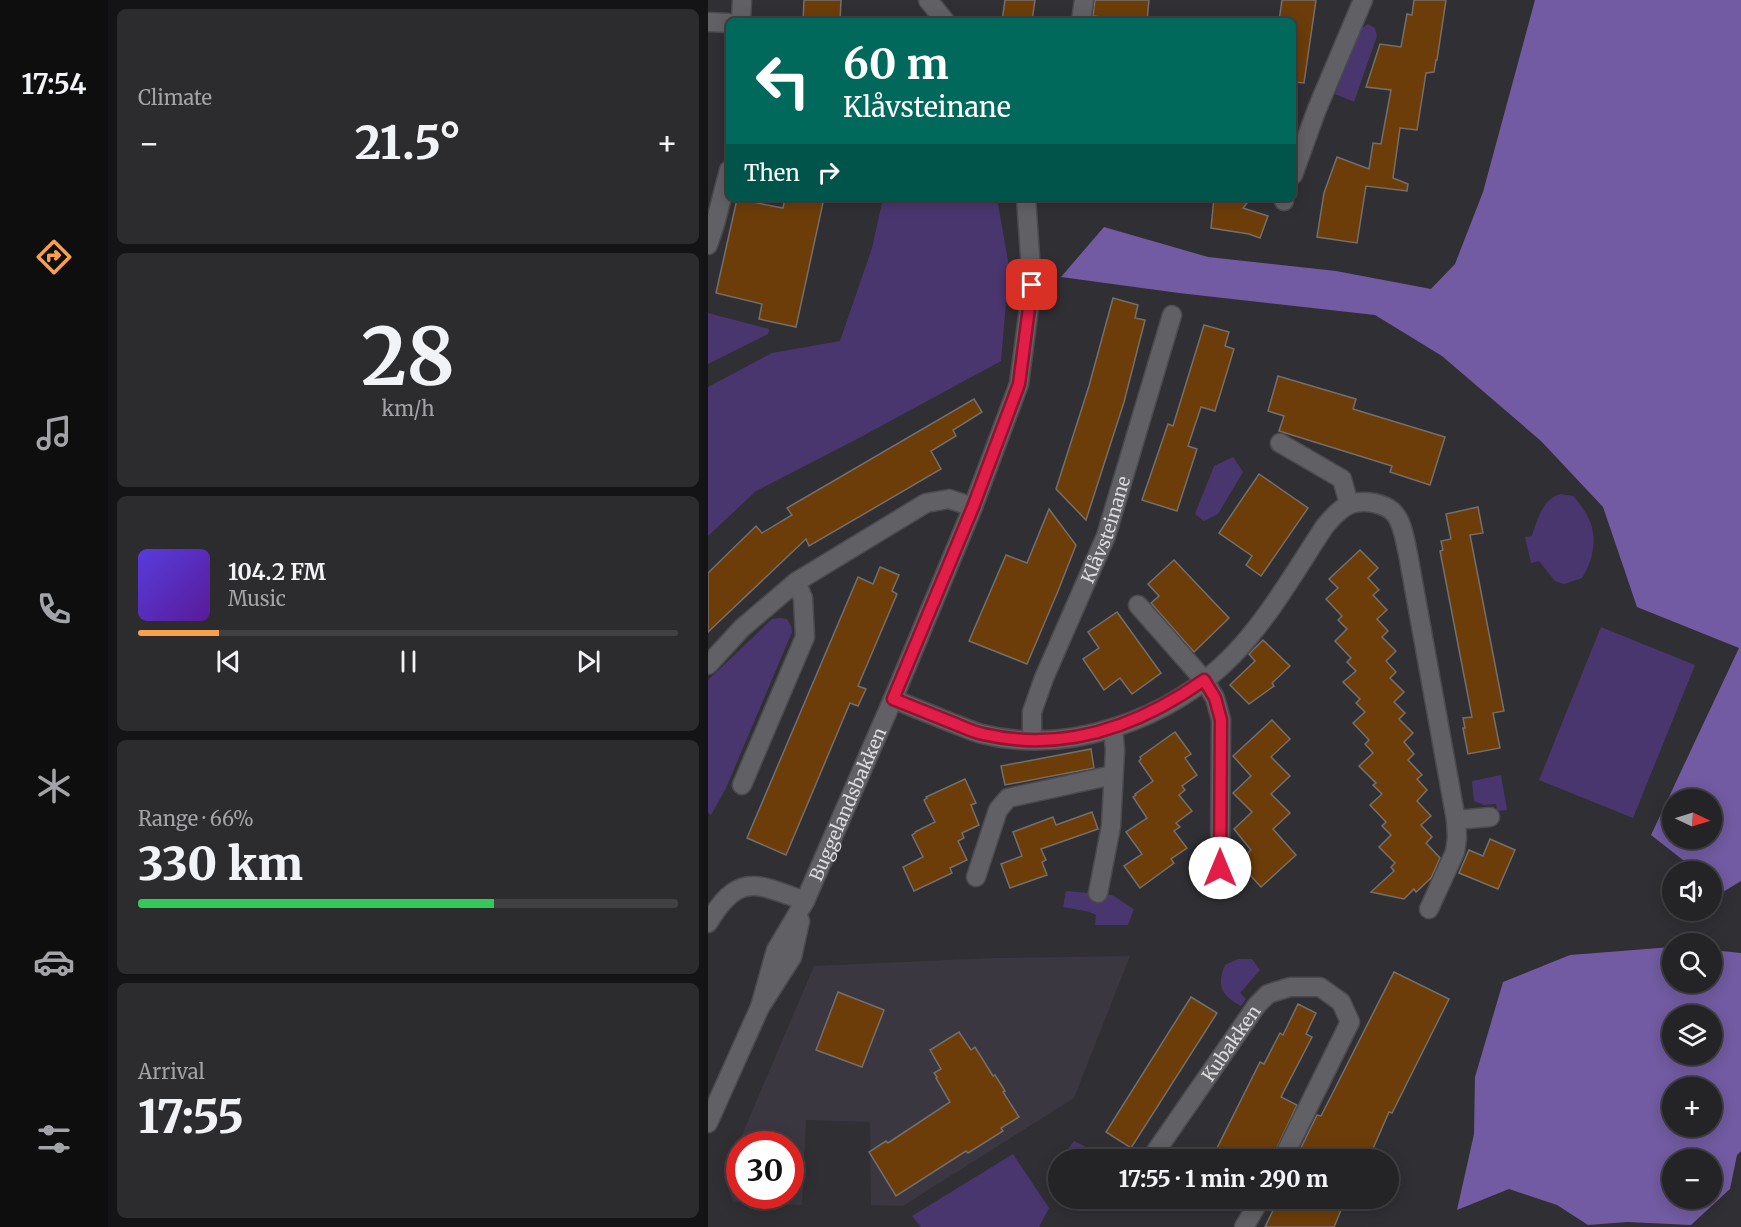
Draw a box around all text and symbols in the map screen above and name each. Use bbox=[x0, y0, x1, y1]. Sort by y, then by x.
text: 60 m bbox=[843, 38, 949, 90]
icon: left bbox=[744, 42, 822, 120]
text: 17:54 bbox=[22, 67, 86, 101]
text: Climate bbox=[138, 85, 212, 110]
text: Klåvsteinane bbox=[843, 90, 1011, 124]
text: 21.5° bbox=[355, 115, 461, 171]
text: − bbox=[138, 123, 160, 164]
text: + bbox=[656, 123, 678, 164]
icon: right bbox=[812, 156, 845, 189]
text: Then bbox=[744, 159, 800, 187]
icon: directions bbox=[33, 236, 75, 278]
pin bbox=[1006, 259, 1057, 310]
icon: arrive bbox=[1015, 268, 1048, 301]
text: 28 bbox=[361, 308, 455, 406]
text: km/h bbox=[382, 396, 434, 421]
icon: music bbox=[33, 412, 75, 454]
street label: Klåvsteinane bbox=[1075, 473, 1135, 586]
text: 104.2 FM bbox=[228, 558, 326, 586]
text: Music bbox=[228, 586, 286, 611]
icon: phone bbox=[33, 588, 75, 630]
icon: previous bbox=[212, 645, 245, 678]
icon: pause bbox=[392, 645, 425, 678]
icon: next bbox=[572, 645, 605, 678]
street label: Buggelandsbakken bbox=[804, 724, 891, 884]
icon: climate bbox=[33, 765, 75, 807]
north arrow bbox=[1662, 789, 1722, 849]
map controls bbox=[1662, 789, 1722, 1209]
text: Range · 66% bbox=[138, 806, 254, 831]
text: 330 km bbox=[138, 836, 303, 892]
position arrow bbox=[1188, 836, 1252, 900]
button: sound bbox=[1662, 861, 1722, 921]
button: search bbox=[1662, 933, 1722, 993]
icon: car bbox=[33, 941, 75, 983]
street label: Kubakken bbox=[1196, 1000, 1265, 1086]
button: layers bbox=[1662, 1005, 1722, 1065]
text: Arrival bbox=[138, 1059, 205, 1084]
button: + bbox=[1662, 1077, 1722, 1137]
text: 17:55 bbox=[138, 1089, 244, 1145]
icon: filters bbox=[33, 1118, 75, 1160]
speed limit sign: 30 bbox=[726, 1131, 804, 1209]
button: − bbox=[1662, 1149, 1722, 1209]
text: 17:55 · 1 min · 290 m bbox=[1119, 1165, 1328, 1193]

